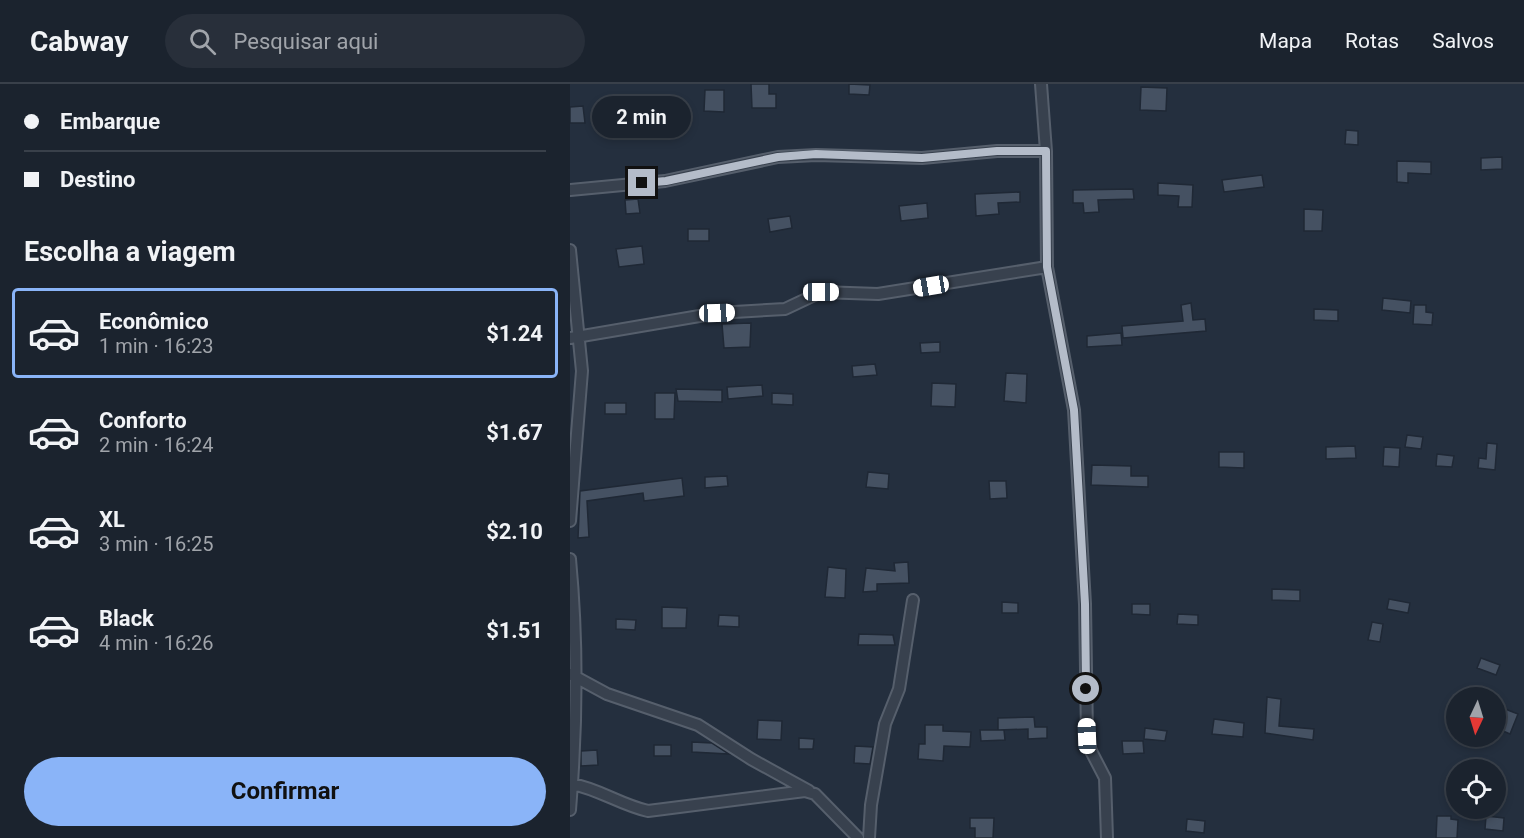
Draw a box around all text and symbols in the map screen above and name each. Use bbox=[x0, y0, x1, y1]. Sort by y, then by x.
search box bbox=[165, 14, 585, 68]
text: Cabway bbox=[30, 25, 129, 58]
icon: search bbox=[186, 25, 219, 58]
text: Pesquisar aqui bbox=[234, 29, 378, 54]
text: Mapa bbox=[1259, 29, 1312, 53]
text: Rotas bbox=[1345, 29, 1399, 53]
text: Salvos bbox=[1432, 29, 1494, 53]
callout: 2 min bbox=[592, 96, 692, 138]
text: 2 min bbox=[616, 105, 667, 129]
text: Embarque bbox=[60, 109, 160, 134]
text: Destino bbox=[60, 167, 136, 192]
route end bbox=[628, 169, 655, 196]
text: Escolha a viagem bbox=[24, 236, 236, 268]
car bbox=[912, 274, 950, 298]
car bbox=[803, 283, 839, 301]
car bbox=[699, 303, 735, 323]
icon: car bbox=[27, 306, 81, 360]
text: Econômico bbox=[99, 309, 209, 334]
text: $1.24 bbox=[486, 321, 543, 346]
text: 1 min · 16:23 bbox=[99, 334, 214, 358]
icon: car bbox=[27, 405, 81, 459]
text: Conforto bbox=[99, 408, 187, 433]
text: $1.67 bbox=[486, 420, 543, 445]
text: 2 min · 16:24 bbox=[99, 433, 214, 457]
icon: car bbox=[27, 504, 81, 558]
text: XL bbox=[99, 507, 125, 532]
text: $2.10 bbox=[486, 519, 543, 544]
text: 3 min · 16:25 bbox=[99, 532, 214, 556]
icon: car bbox=[27, 603, 81, 657]
text: Black bbox=[99, 606, 154, 631]
text: $1.51 bbox=[486, 618, 543, 643]
text: 4 min · 16:26 bbox=[99, 631, 214, 655]
route start bbox=[1072, 675, 1099, 702]
north arrow bbox=[1446, 687, 1506, 747]
map controls bbox=[1446, 687, 1506, 819]
car bbox=[1077, 718, 1097, 754]
button: Confirmar bbox=[24, 757, 546, 826]
button: locate bbox=[1446, 759, 1506, 819]

